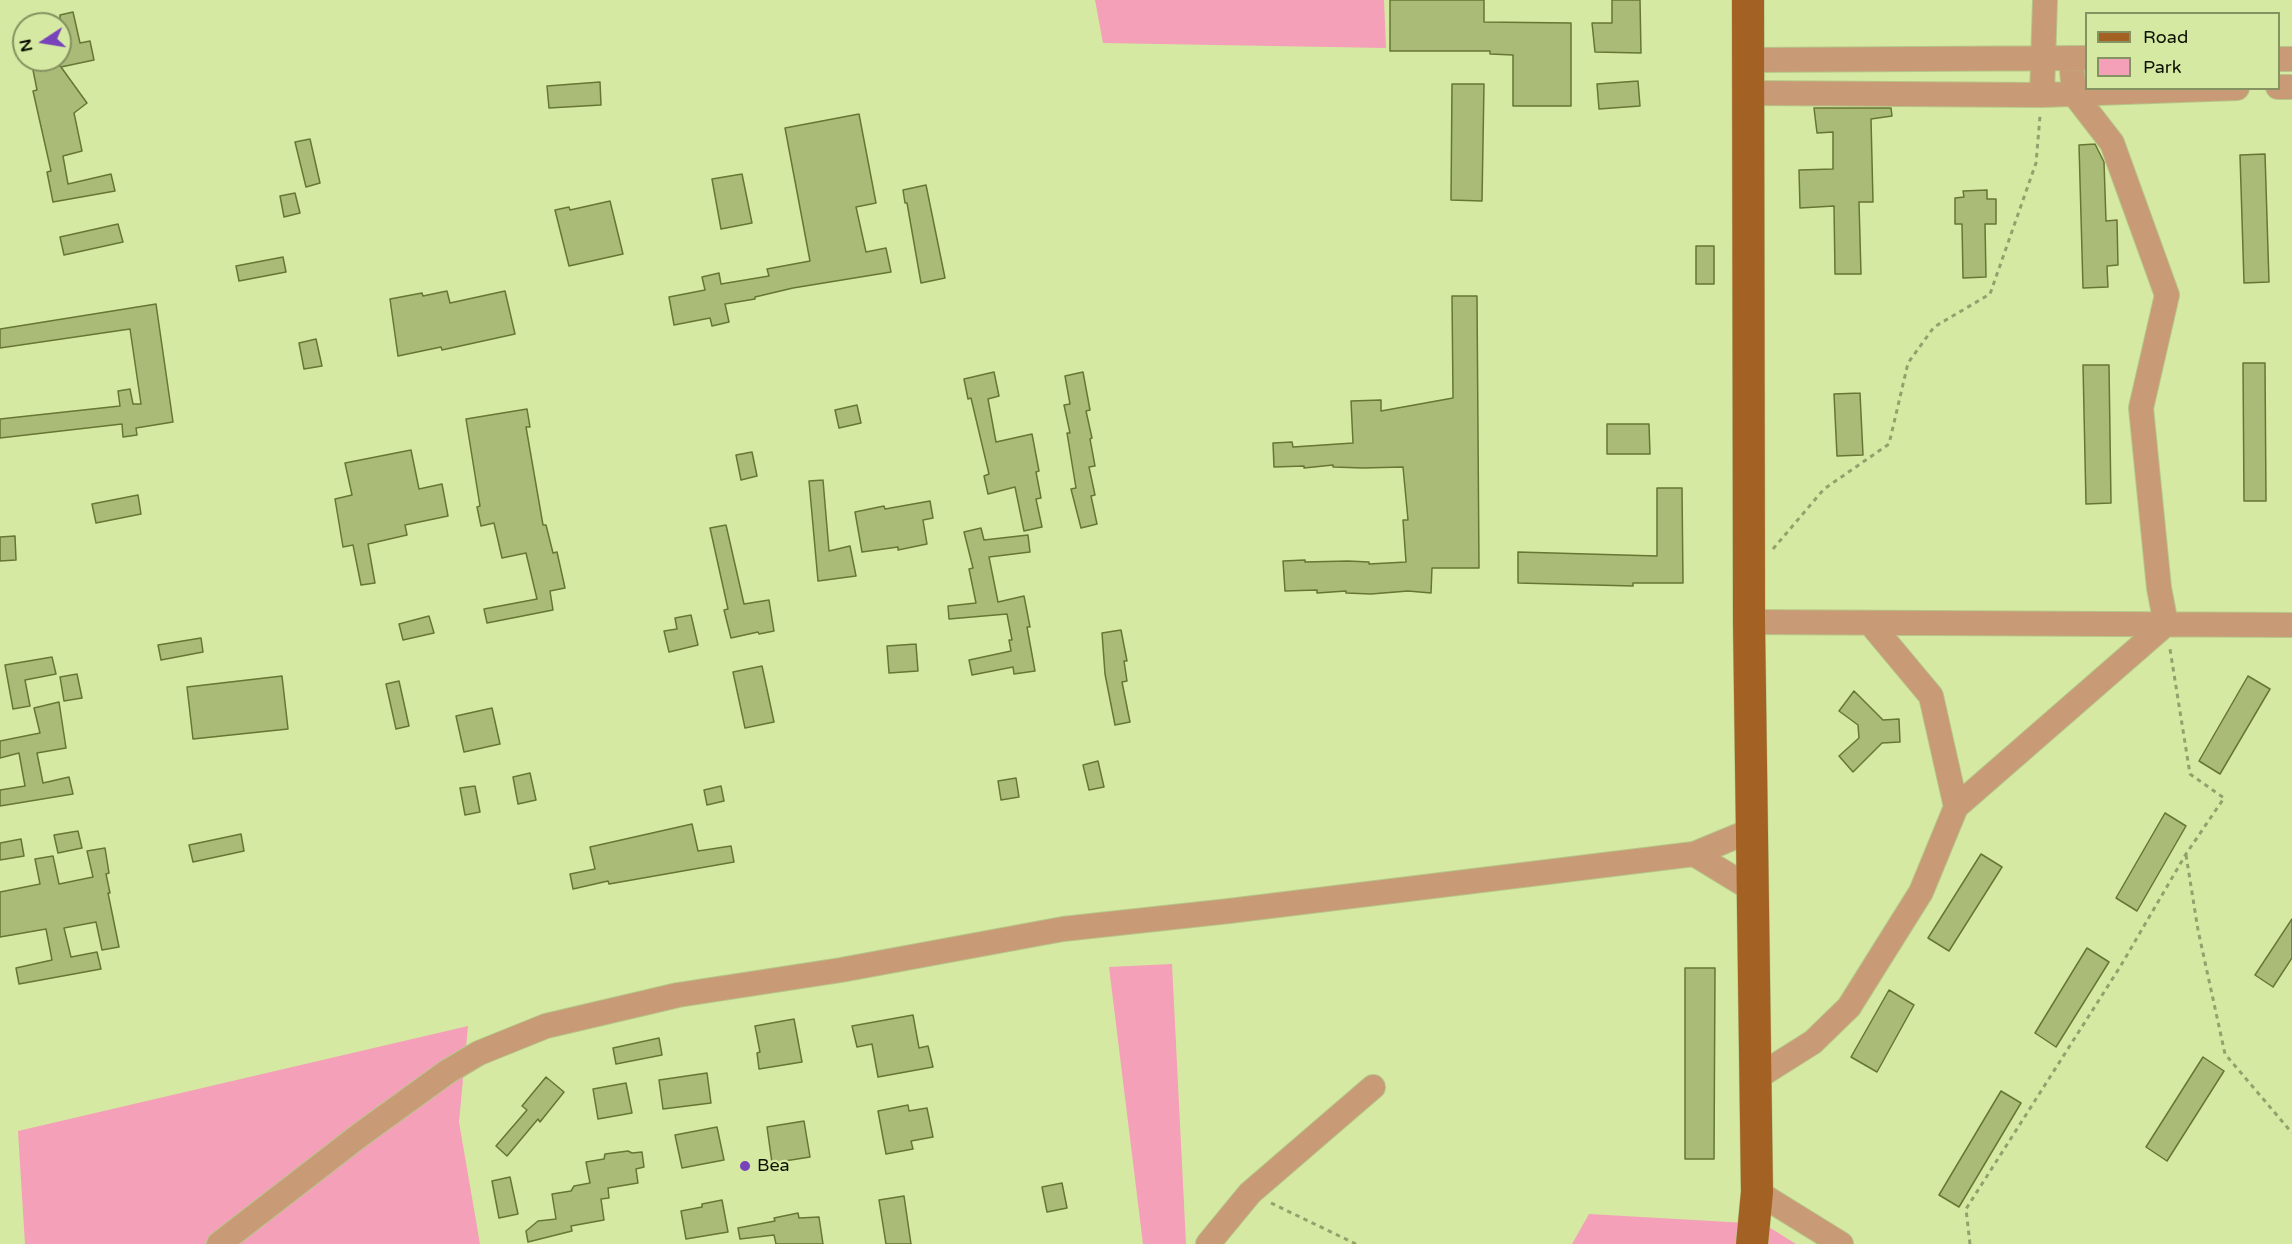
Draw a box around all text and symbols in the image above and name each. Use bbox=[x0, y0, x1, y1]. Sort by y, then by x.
north arrow bbox=[12, 12, 72, 72]
legend bbox=[2085, 12, 2280, 90]
text: Road bbox=[2143, 26, 2188, 48]
text: N bbox=[15, 37, 37, 54]
text: Park bbox=[2143, 56, 2181, 78]
place label: Bea bbox=[757, 1155, 790, 1177]
marker: Bea bbox=[738, 1159, 752, 1173]

